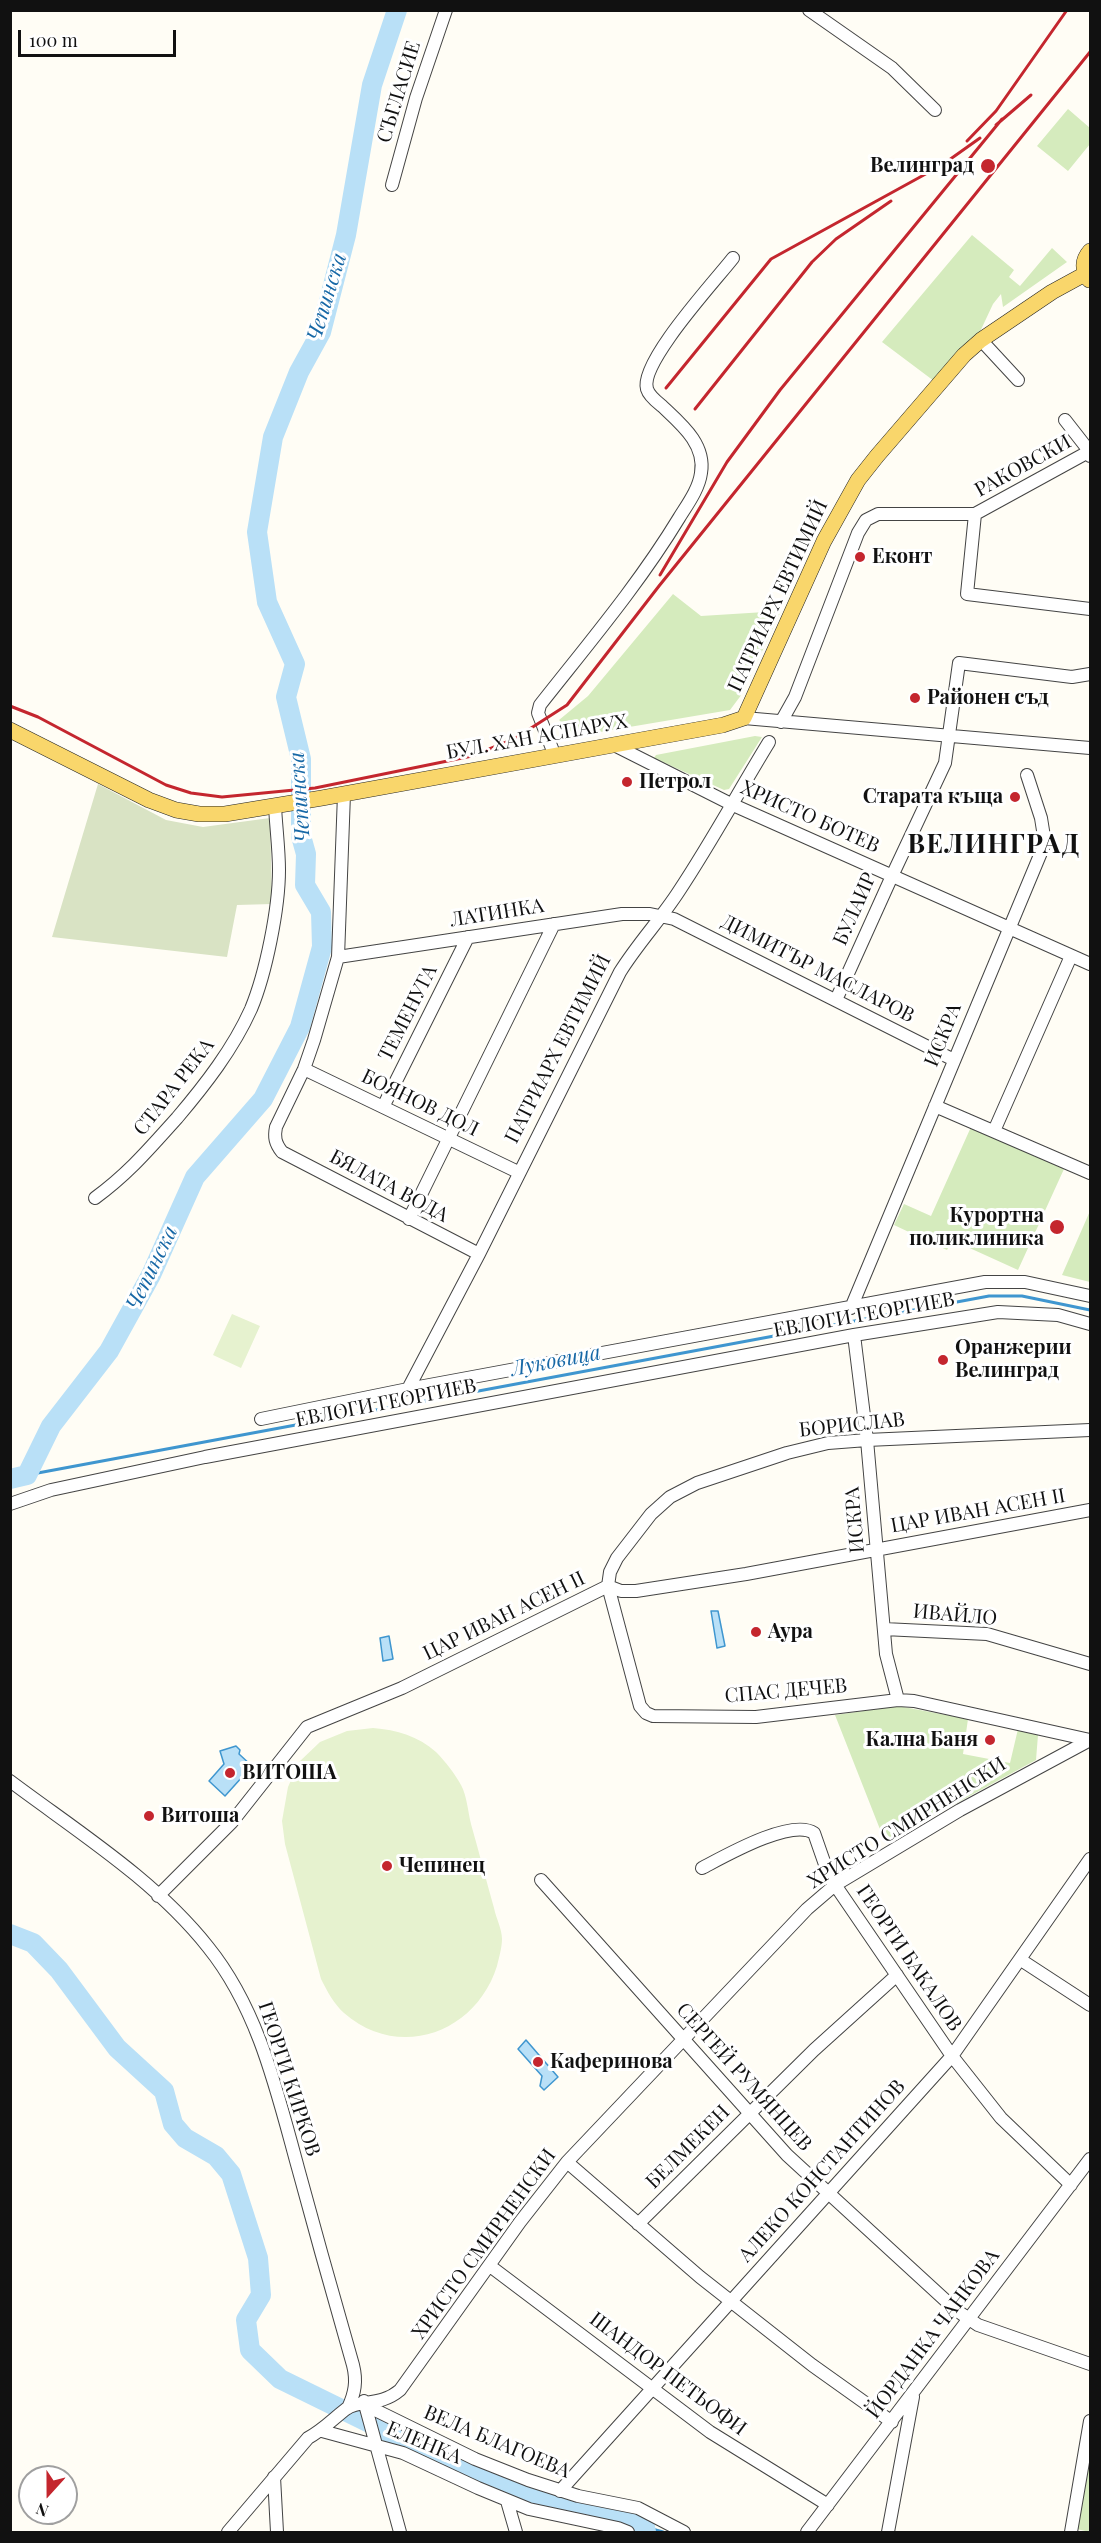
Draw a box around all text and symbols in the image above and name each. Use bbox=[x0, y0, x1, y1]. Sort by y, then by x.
scale bar bbox=[21, 18, 178, 56]
text: 100 m bbox=[29, 28, 78, 52]
street label: СЪГЛАСИЕ bbox=[372, 38, 426, 146]
place label: Велинград bbox=[870, 154, 974, 178]
marker: Велинград bbox=[979, 157, 997, 175]
water label: Чепинска bbox=[302, 250, 352, 344]
street label: РАКОВСКИ bbox=[971, 430, 1075, 502]
street label: ПАТРИАРХ ЕВТИМИЙ bbox=[723, 496, 833, 696]
place label: Еконт bbox=[872, 545, 932, 569]
marker: Еконт bbox=[853, 550, 867, 564]
place label: Районен съд bbox=[927, 686, 1049, 710]
marker: Районен съд bbox=[908, 691, 922, 705]
street label: БУЛ. ХАН АСПАРУХ bbox=[444, 709, 630, 765]
water label: Чепинска bbox=[284, 751, 316, 843]
place label: Петрол bbox=[639, 770, 711, 794]
marker: Петрол bbox=[620, 775, 634, 789]
street label: ХРИСТО БОТЕВ bbox=[737, 776, 883, 858]
place label: Старата къща bbox=[863, 785, 1003, 809]
marker: Старата къща bbox=[1008, 790, 1022, 804]
district label: ВЕЛИНГРАД bbox=[908, 829, 1080, 861]
street label: БУЛАИР bbox=[828, 869, 882, 949]
street label: ЛАТИНКА bbox=[448, 894, 546, 932]
street label: ДИМИТЪР МАСЛАРОВ bbox=[717, 910, 919, 1028]
street label: ПАТРИАРХ ЕВТИМИЙ bbox=[500, 951, 616, 1147]
street label: ТЕМЕНУГА bbox=[374, 961, 442, 1065]
street label: ИСКРА bbox=[919, 1000, 967, 1070]
street label: СТАРА РЕКА bbox=[129, 1034, 219, 1140]
street label: БОЯНОВ ДОЛ bbox=[358, 1064, 482, 1142]
street label: БЯЛАТА ВОДА bbox=[325, 1145, 453, 1227]
place label: Курортна поликлиника bbox=[909, 1204, 1044, 1251]
marker: Курортна поликлиника bbox=[1048, 1218, 1066, 1236]
water label: Чепинска bbox=[121, 1222, 183, 1314]
street label: ЕВЛОГИ ГЕОРГИЕВ bbox=[772, 1287, 956, 1343]
place label: Оранжерии Велинград bbox=[955, 1336, 1072, 1383]
water label: Луковица bbox=[509, 1340, 603, 1382]
marker: Оранжерии Велинград bbox=[936, 1353, 950, 1367]
street label: ЕВЛОГИ ГЕОРГИЕВ bbox=[294, 1374, 478, 1432]
street label: БОРИСЛАВ bbox=[798, 1408, 906, 1442]
street label: ЦАР ИВАН АСЕН II bbox=[889, 1484, 1067, 1538]
street label: ИСКРА bbox=[840, 1486, 870, 1554]
street label: ЦАР ИВАН АСЕН II bbox=[419, 1566, 589, 1666]
street label: ИВАЙЛО bbox=[912, 1599, 998, 1631]
place label: Аура bbox=[768, 1620, 813, 1644]
marker: Аура bbox=[749, 1625, 763, 1639]
street label: СПАС ДЕЧЕВ bbox=[724, 1674, 848, 1708]
place label: Кална Баня bbox=[866, 1728, 978, 1752]
marker: Кална Баня bbox=[983, 1733, 997, 1747]
street label: ХРИСТО СМИРНЕНСКИ bbox=[803, 1752, 1011, 1894]
place label: ВИТОША bbox=[242, 1761, 337, 1785]
marker: ВИТОША bbox=[223, 1766, 237, 1780]
place label: Витоша bbox=[161, 1804, 239, 1828]
marker: Витоша bbox=[142, 1809, 156, 1823]
place label: Чепинец bbox=[399, 1854, 485, 1878]
marker: Чепинец bbox=[380, 1859, 394, 1873]
street label: ГЕОРГИ БАКАЛОВ bbox=[851, 1880, 967, 2036]
street label: СЕРГЕЙ РУМЯНЦЕВ bbox=[671, 1998, 817, 2156]
street label: ГЕОРГИ КИРКОВ bbox=[253, 1999, 325, 2159]
place label: Каферинова bbox=[550, 2050, 673, 2074]
marker: Каферинова bbox=[531, 2055, 545, 2069]
street label: АЛЕКО КОНСТАНТИНОВ bbox=[734, 2075, 910, 2267]
street label: БЕЛМЕКЕН bbox=[641, 2100, 735, 2194]
street label: ХРИСТО СМИРНЕНСКИ bbox=[407, 2144, 561, 2344]
street label: ЙОРДАНКА ЧАНКОВА bbox=[861, 2245, 1005, 2423]
street label: ШАНДОР ПЕТЬОФИ bbox=[585, 2307, 751, 2441]
street label: ВЕЛА БЛАГОЕВА bbox=[420, 2400, 574, 2484]
street label: ЕЛЕНКА bbox=[383, 2416, 465, 2470]
north arrow bbox=[18, 2465, 78, 2525]
text: N bbox=[33, 2499, 51, 2522]

